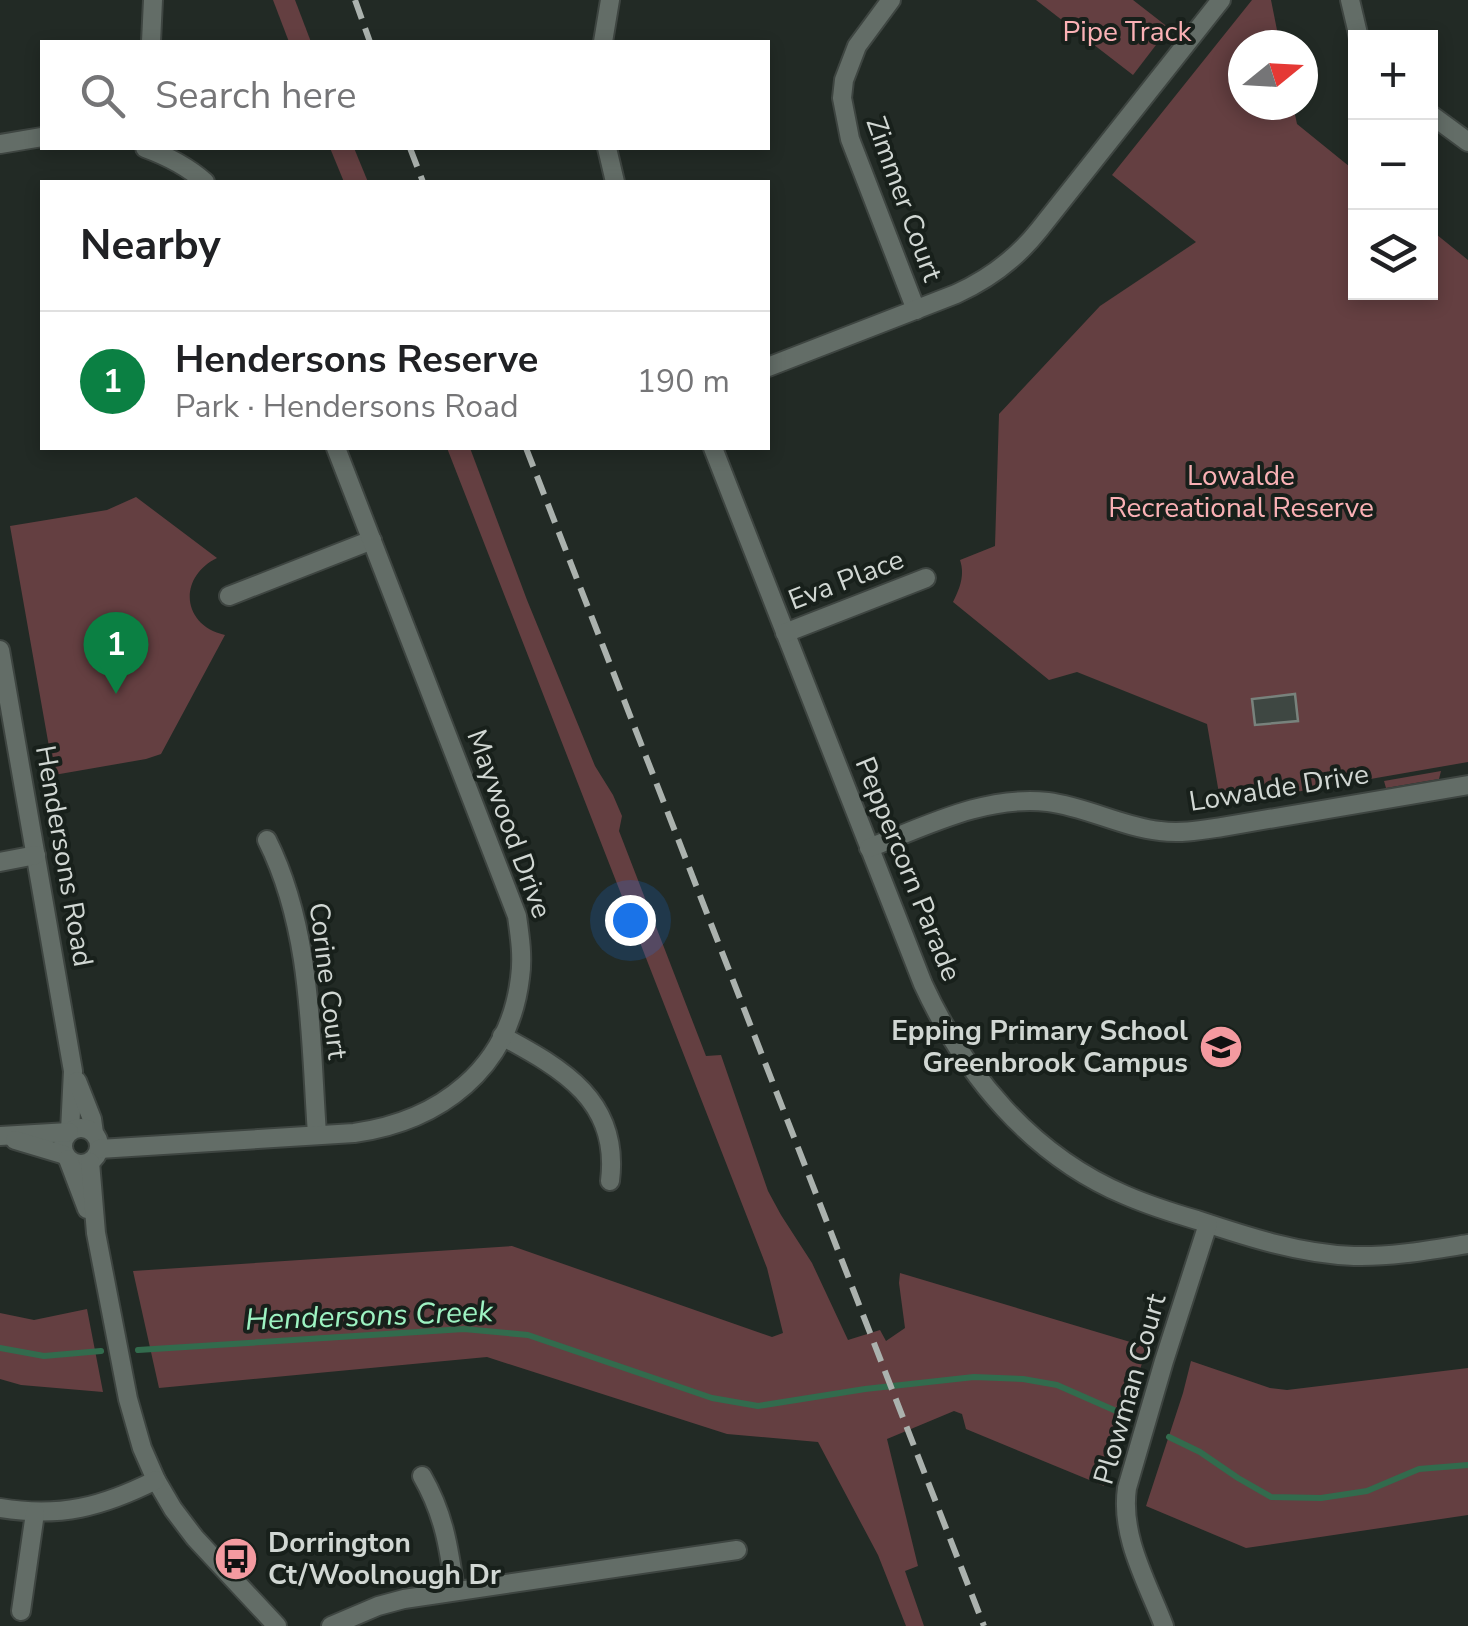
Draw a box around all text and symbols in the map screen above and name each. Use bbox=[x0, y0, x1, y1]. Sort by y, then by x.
park label: Pipe Track bbox=[1062, 13, 1193, 51]
north arrow bbox=[1228, 30, 1318, 120]
map controls bbox=[1348, 30, 1438, 300]
button: + bbox=[1348, 30, 1438, 120]
search box bbox=[40, 40, 770, 150]
icon: search bbox=[75, 68, 130, 123]
text: Search here bbox=[155, 70, 356, 121]
street label: Zimmer Court bbox=[857, 111, 951, 287]
button: − bbox=[1348, 120, 1438, 210]
button: layers bbox=[1348, 210, 1438, 300]
text: Nearby bbox=[80, 217, 221, 274]
text: Hendersons Reserve bbox=[175, 334, 538, 385]
text: 1 bbox=[103, 360, 122, 403]
text: 190 m bbox=[637, 360, 730, 403]
text: Park · Hendersons Road bbox=[175, 385, 519, 428]
park label: Lowalde Recreational Reserve bbox=[1108, 457, 1374, 527]
street label: Eva Place bbox=[783, 541, 909, 619]
pin: 1 bbox=[84, 612, 148, 694]
street label: Maywood Drive bbox=[457, 724, 561, 924]
street label: Hendersons Road bbox=[26, 742, 102, 970]
street label: Peppercorn Parade bbox=[846, 751, 970, 987]
street label: Lowalde Drive bbox=[1186, 755, 1372, 821]
your location bbox=[605, 895, 656, 946]
street label: Corine Court bbox=[300, 900, 356, 1062]
place label: Epping Primary School Greenbrook Campus bbox=[891, 1012, 1188, 1082]
school or university icon: Epping Primary School Greenbrook Campus bbox=[1198, 1024, 1244, 1070]
street label: Plowman Court bbox=[1085, 1289, 1175, 1489]
water label: Hendersons Creek bbox=[244, 1291, 495, 1341]
place label: Dorrington Ct/Woolnough Dr bbox=[268, 1524, 501, 1594]
bus stop icon: Dorrington Ct/Woolnough Dr bbox=[213, 1536, 259, 1582]

